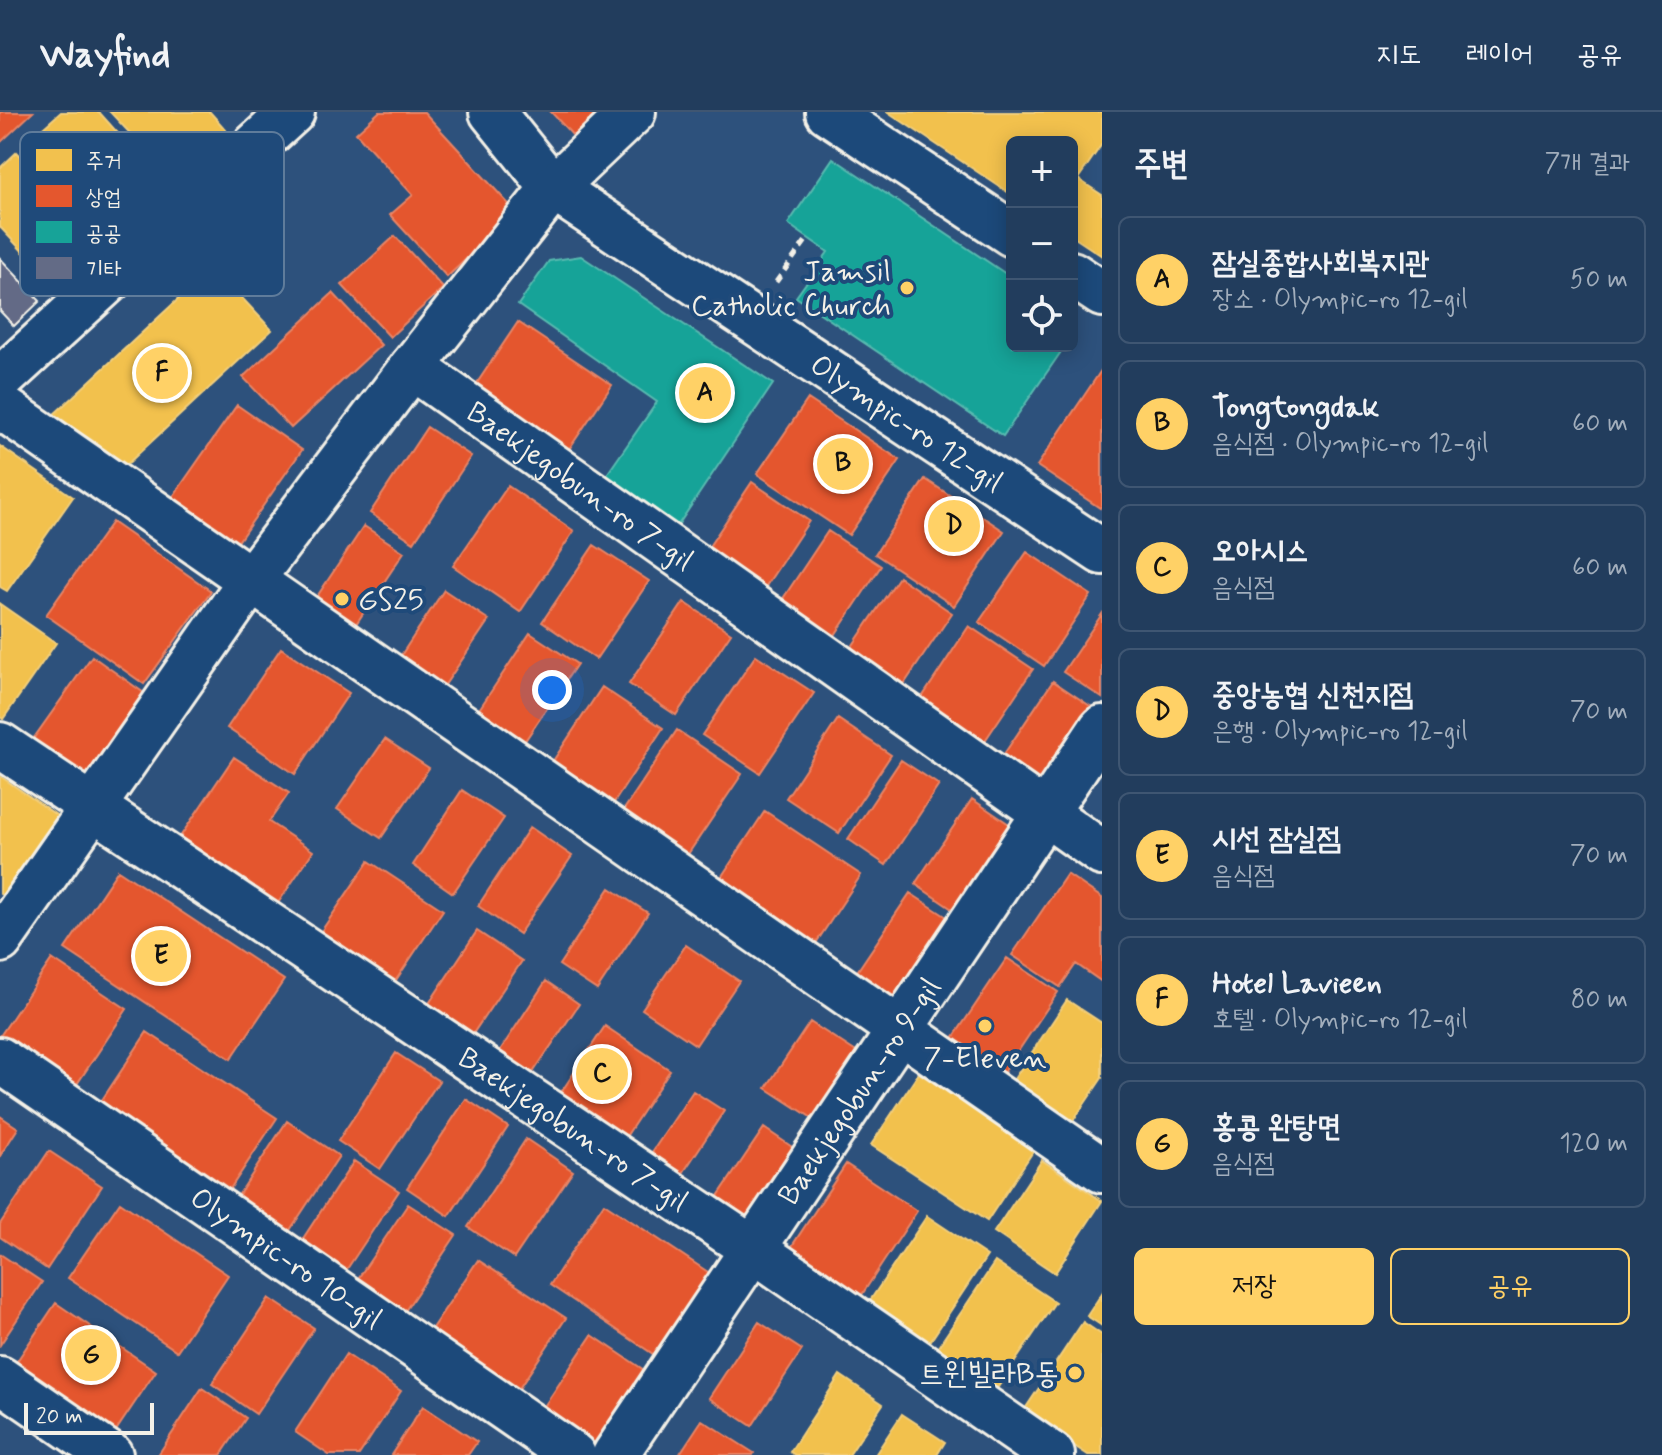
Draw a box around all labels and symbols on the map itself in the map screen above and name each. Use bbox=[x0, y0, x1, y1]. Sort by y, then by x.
legend bbox=[20, 132, 284, 296]
text: 주거 bbox=[86, 148, 121, 176]
text: 상업 bbox=[86, 184, 121, 212]
text: 공공 bbox=[86, 220, 121, 248]
place label: Jamsil Catholic Church bbox=[691, 253, 891, 326]
text: 기타 bbox=[86, 256, 122, 284]
marker: Jamsil Catholic Church bbox=[898, 279, 916, 297]
pin: F bbox=[136, 343, 188, 403]
street label: Olympic-ro 12-gil bbox=[802, 346, 1010, 502]
pin: A bbox=[679, 363, 731, 423]
street label: Baekjegobun-ro 7-gil bbox=[458, 393, 701, 580]
pin: B bbox=[817, 434, 869, 494]
pin: D bbox=[928, 496, 980, 556]
place label: GS25 bbox=[358, 581, 424, 620]
marker: GS25 bbox=[333, 590, 351, 608]
your location bbox=[532, 670, 572, 710]
pin: E bbox=[135, 926, 187, 986]
street label: Baekjegobun-ro 9-gil bbox=[770, 971, 950, 1213]
marker: 7-Eleven bbox=[976, 1017, 994, 1035]
street label: Baekjegobun-ro 7-gil bbox=[450, 1039, 695, 1221]
place label: 7-Eleven bbox=[923, 1039, 1047, 1078]
pin: C bbox=[576, 1044, 628, 1104]
street label: Olympic-ro 10-gil bbox=[182, 1179, 389, 1339]
pin: G bbox=[65, 1325, 117, 1385]
place label: 트윈빌라B동 bbox=[919, 1355, 1059, 1394]
marker: 트윈빌라B동 bbox=[1066, 1364, 1084, 1382]
scale bar bbox=[24, 1399, 154, 1435]

